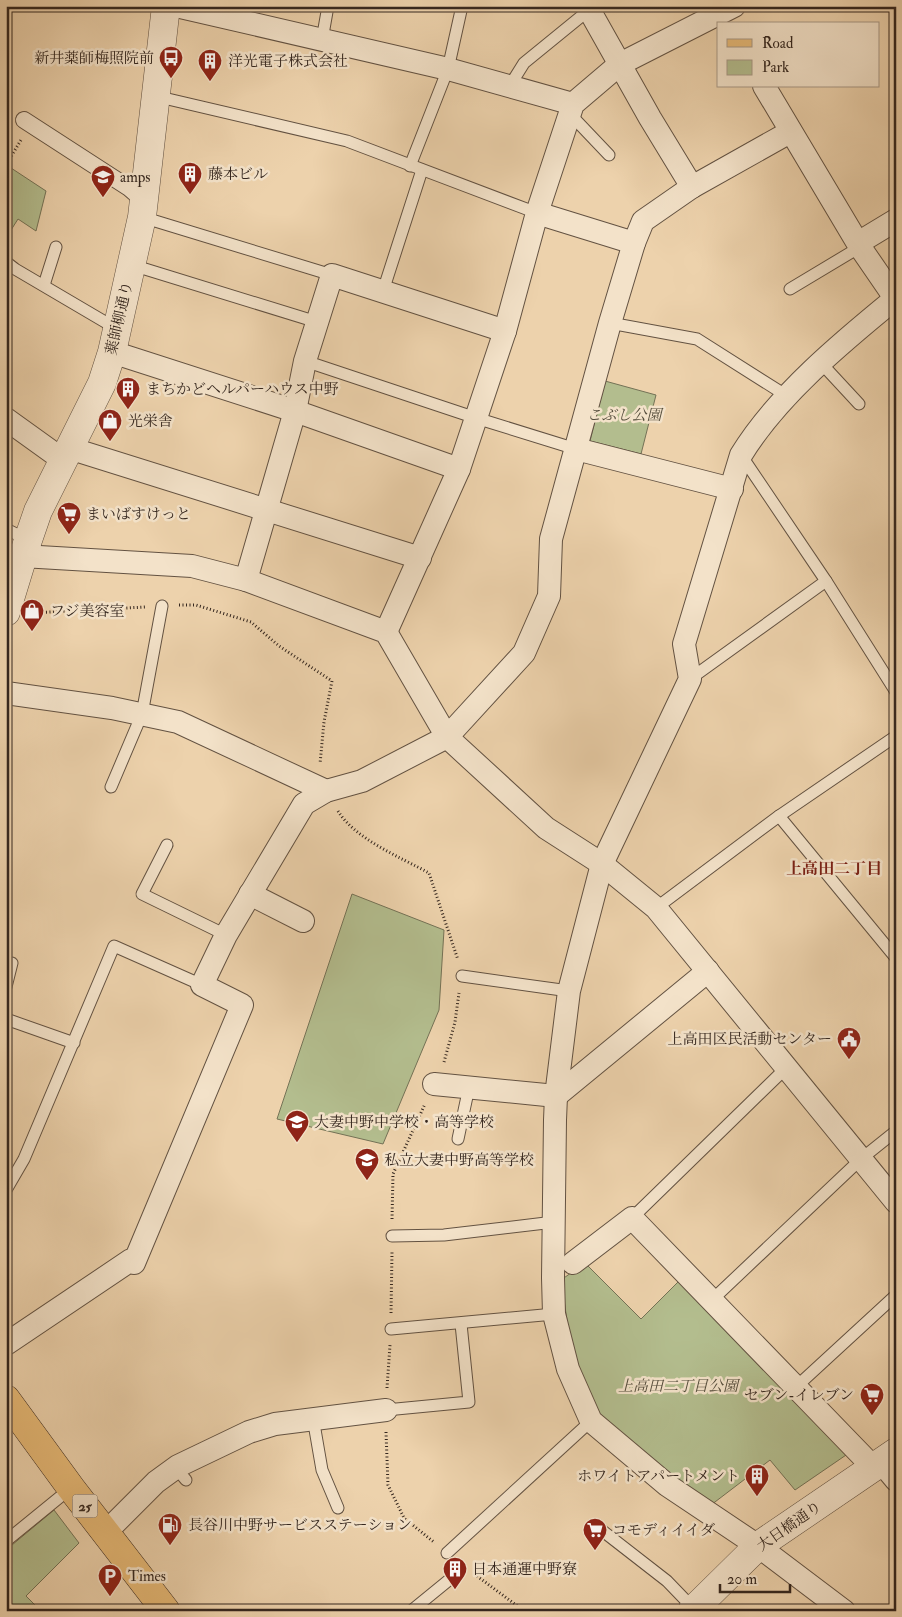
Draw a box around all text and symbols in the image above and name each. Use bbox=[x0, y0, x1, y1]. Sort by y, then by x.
legend bbox=[717, 22, 880, 88]
text: Road bbox=[762, 34, 794, 53]
bus stop icon: 新井薬師梅照院前 bbox=[158, 45, 184, 79]
building icon: 洋光電子株式会社 bbox=[197, 48, 223, 82]
place label: 新井薬師梅照院前 bbox=[34, 49, 154, 68]
place label: 洋光電子株式会社 bbox=[228, 52, 348, 71]
text: Park bbox=[762, 58, 789, 77]
building icon: 藤本ビル bbox=[177, 161, 203, 195]
school or university icon: amps bbox=[90, 164, 116, 198]
place label: 藤本ビル bbox=[208, 165, 268, 184]
place label: amps bbox=[120, 168, 150, 188]
street label: 薬師柳通り bbox=[102, 279, 137, 357]
building icon: まちかどヘルパーハウス中野 bbox=[115, 376, 141, 410]
place label: まちかどヘルパーハウス中野 bbox=[146, 380, 339, 399]
park label: こぶし公園 bbox=[586, 406, 664, 425]
shop icon: 光栄舎 bbox=[97, 408, 123, 442]
place label: 光栄舎 bbox=[128, 412, 173, 431]
supermarket icon: まいばすけっと bbox=[56, 501, 82, 535]
place label: まいばすけっと bbox=[86, 505, 191, 524]
shop icon: フジ美容室 bbox=[19, 598, 45, 632]
place label: フジ美容室 bbox=[50, 602, 124, 621]
district label: 上高田二丁目 bbox=[786, 859, 882, 879]
public building icon: 上高田区民活動センター bbox=[836, 1026, 862, 1060]
place label: 上高田区民活動センター bbox=[668, 1030, 832, 1049]
school or university icon: 大妻中野中学校・高等学校 bbox=[284, 1109, 310, 1143]
place label: 大妻中野中学校・高等学校 bbox=[314, 1113, 494, 1132]
school or university icon: 私立大妻中野高等学校 bbox=[354, 1147, 380, 1181]
place label: 私立大妻中野高等学校 bbox=[384, 1151, 534, 1170]
park label: 上高田二丁目公園 bbox=[618, 1377, 741, 1396]
supermarket icon: セブン-イレブン bbox=[859, 1382, 885, 1416]
place label: セブン-イレブン bbox=[744, 1386, 854, 1405]
building icon: ホワイトアパートメント bbox=[744, 1463, 770, 1497]
place label: ホワイトアパートメント bbox=[577, 1467, 740, 1486]
road number: 25 bbox=[72, 1494, 98, 1518]
street label: 大日橋通り bbox=[753, 1497, 825, 1556]
fuel station icon: 長谷川中野サービスステーション bbox=[157, 1512, 183, 1546]
place label: 長谷川中野サービスステーション bbox=[188, 1516, 412, 1535]
supermarket icon: コモディイイダ bbox=[582, 1517, 608, 1551]
place label: コモディイイダ bbox=[612, 1521, 715, 1540]
building icon: 日本通運中野寮 bbox=[442, 1556, 468, 1590]
place label: 日本通運中野寮 bbox=[472, 1560, 577, 1579]
scale bar bbox=[720, 1562, 790, 1594]
parking icon: Times bbox=[97, 1563, 123, 1597]
place label: Times bbox=[128, 1567, 166, 1586]
text: 20 m bbox=[727, 1570, 757, 1589]

